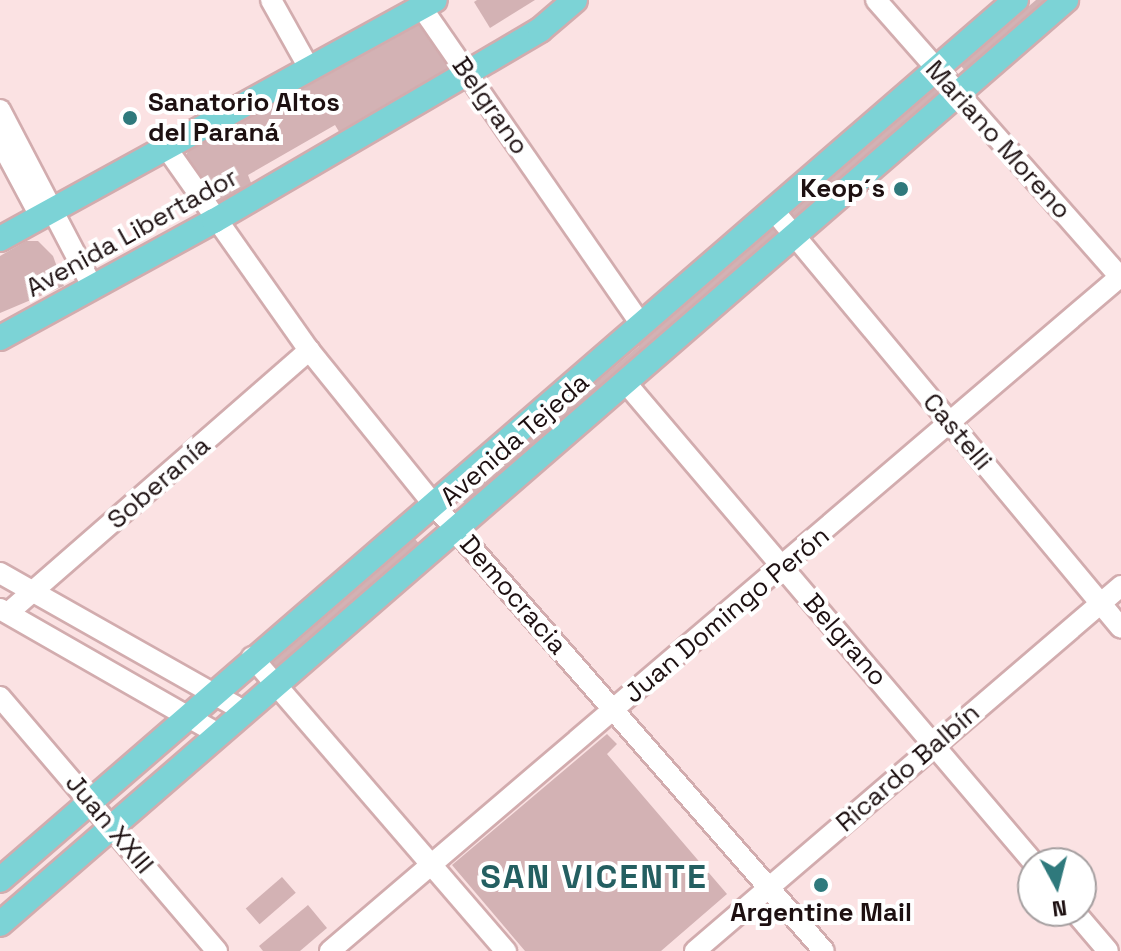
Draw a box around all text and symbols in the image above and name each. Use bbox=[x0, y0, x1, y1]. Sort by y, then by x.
street label: Belgrano bbox=[445, 51, 535, 161]
street label: Mariano Moreno bbox=[919, 54, 1077, 226]
place label: Sanatorio Altos del Paraná bbox=[148, 87, 340, 148]
marker: Sanatorio Altos del Paraná bbox=[119, 107, 141, 129]
street label: Avenida Libertador bbox=[21, 162, 243, 304]
place label: Keop´s bbox=[800, 173, 885, 205]
marker: Keop´s bbox=[892, 180, 910, 198]
street label: Avenida Tejeda bbox=[434, 367, 596, 513]
street label: Castelli bbox=[916, 387, 998, 477]
street label: Soberanía bbox=[101, 430, 217, 536]
street label: Juan Domingo Perón bbox=[618, 520, 836, 710]
street label: Democracia bbox=[453, 529, 573, 661]
street label: Belgrano bbox=[797, 588, 893, 692]
street label: Ricardo Balbín bbox=[830, 697, 986, 839]
street label: Juan XXIII bbox=[58, 768, 160, 880]
north arrow bbox=[1017, 847, 1097, 927]
district label: SAN VICENTE bbox=[480, 857, 708, 897]
marker: Argentine Mail bbox=[812, 876, 830, 894]
text: N bbox=[1051, 894, 1069, 924]
place label: Argentine Mail bbox=[730, 897, 912, 929]

